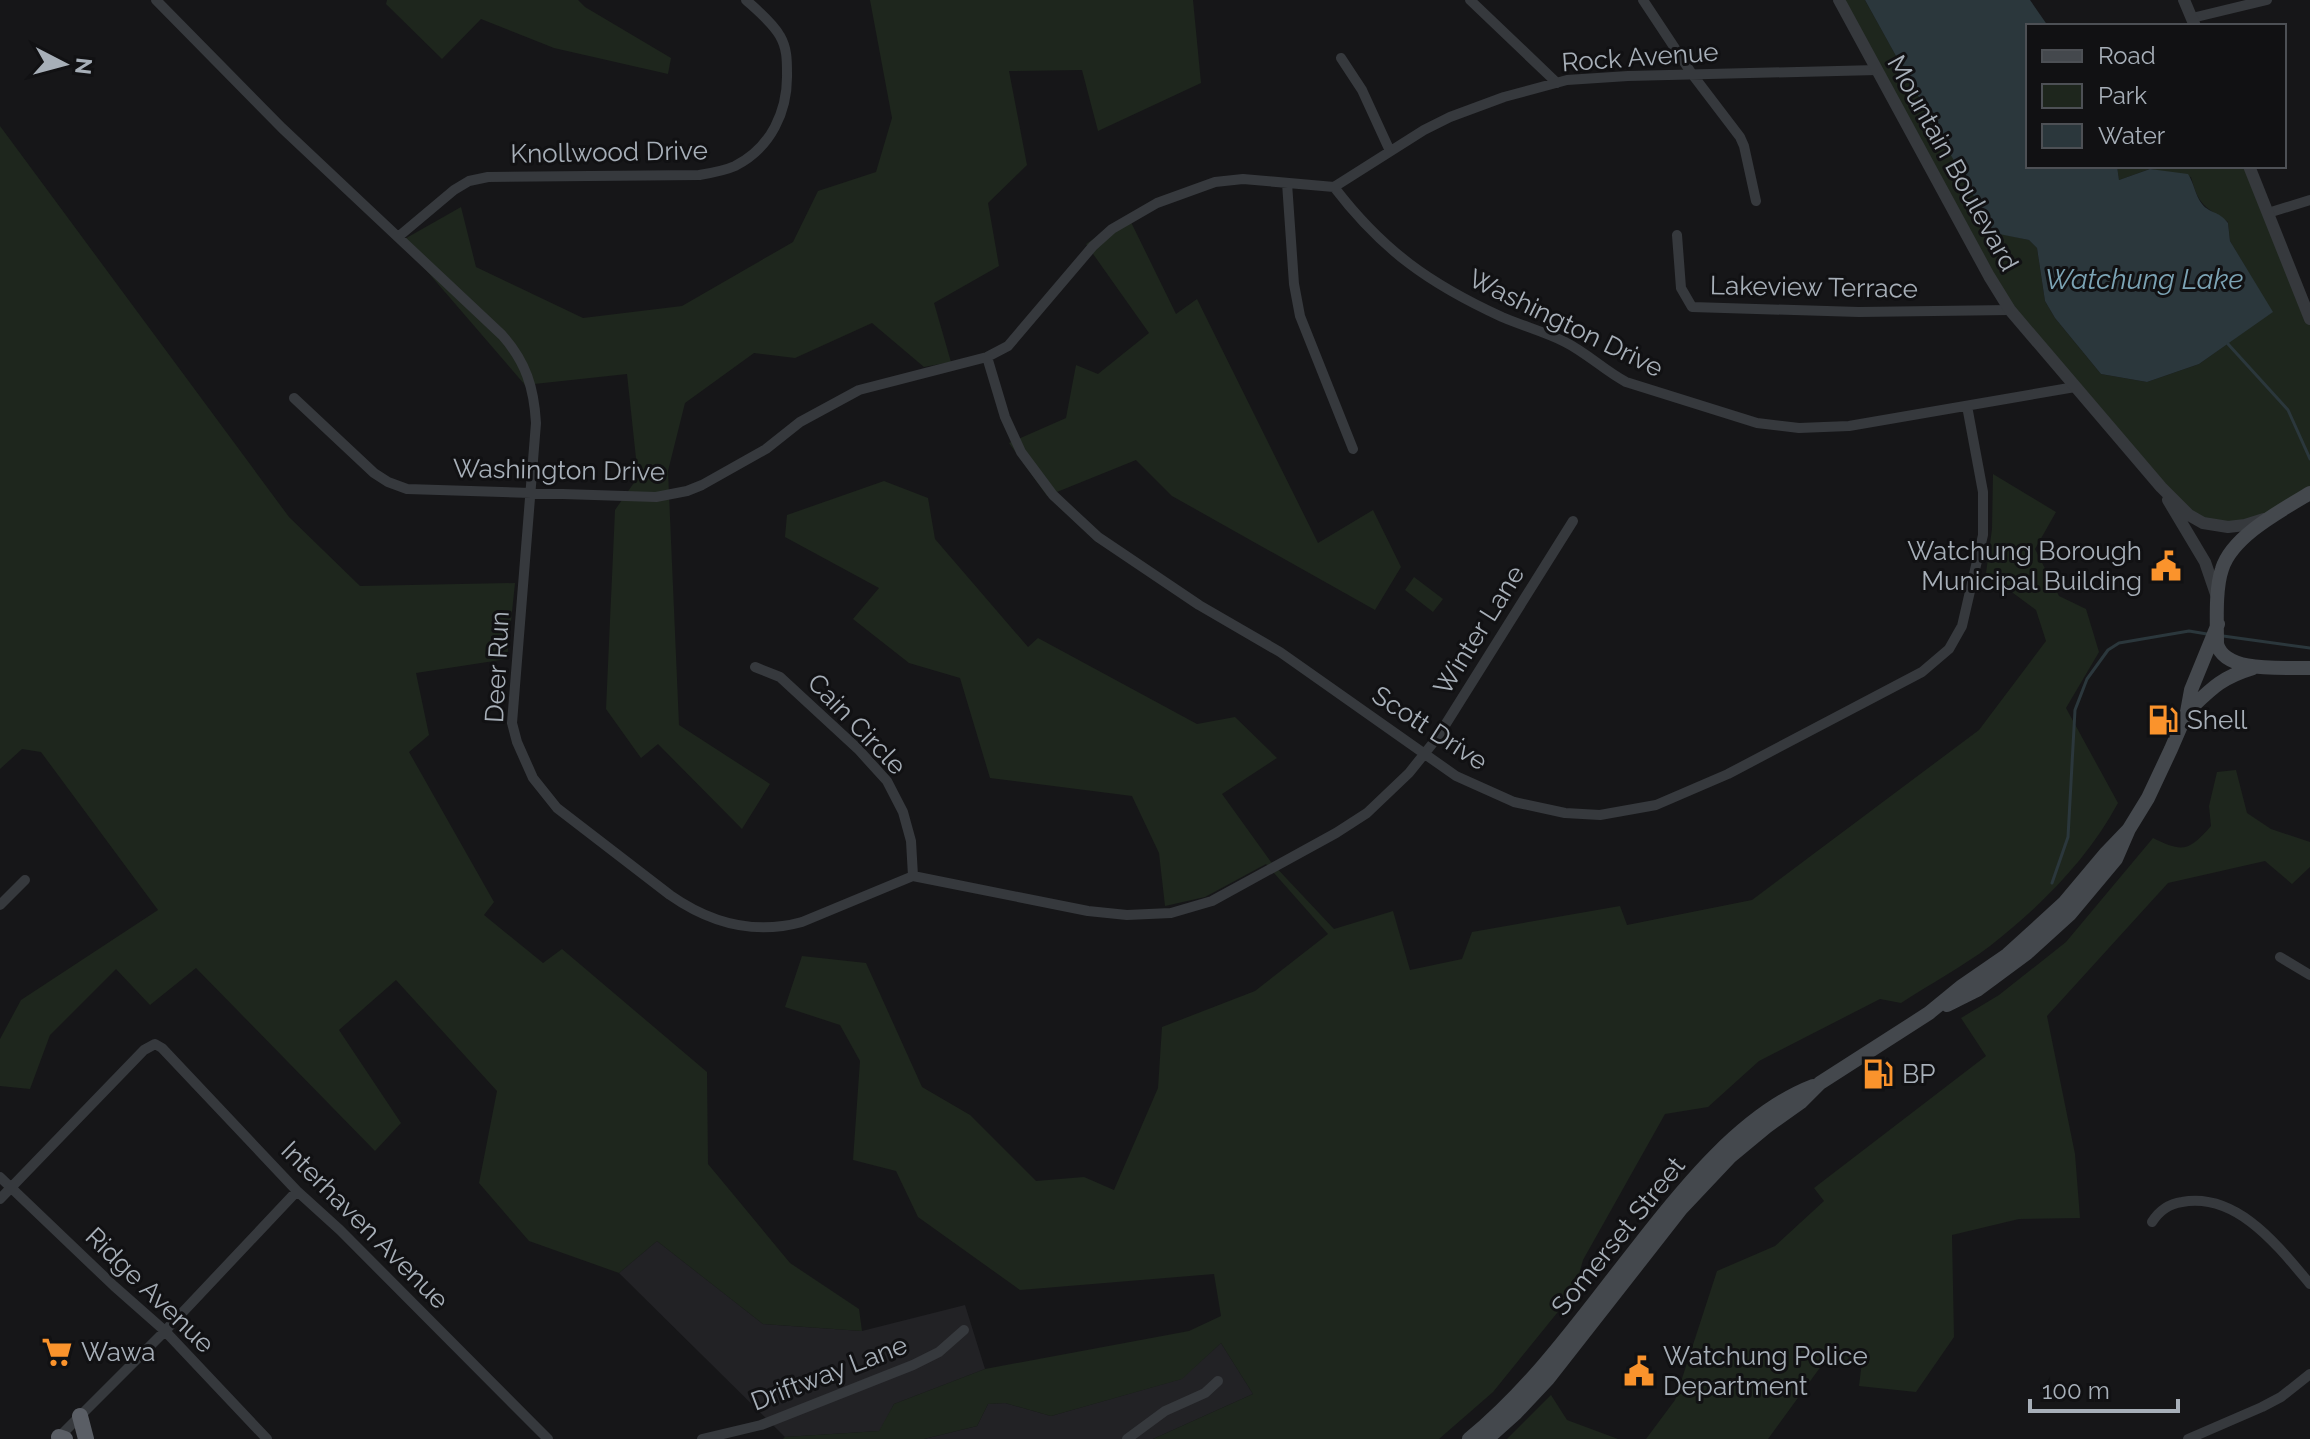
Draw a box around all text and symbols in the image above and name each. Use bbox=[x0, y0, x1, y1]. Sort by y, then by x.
north arrow bbox=[24, 24, 104, 104]
legend bbox=[2026, 24, 2286, 168]
street label: Rock Avenue bbox=[1561, 37, 1719, 77]
text: Road bbox=[2098, 41, 2156, 70]
street label: Mountain Boulevard bbox=[1881, 50, 2025, 276]
text: N bbox=[70, 56, 98, 76]
text: Park bbox=[2098, 81, 2147, 110]
text: Water bbox=[2098, 121, 2166, 150]
street label: Knollwood Drive bbox=[510, 135, 708, 169]
street label: Washington Drive bbox=[1464, 263, 1668, 383]
water label: Watchung Lake bbox=[2045, 263, 2243, 296]
street label: Lakeview Terrace bbox=[1710, 270, 1918, 304]
street label: Washington Drive bbox=[453, 453, 665, 487]
place label: Watchung Borough Municipal Building bbox=[1907, 536, 2142, 596]
public building icon: Watchung Borough Municipal Building bbox=[2149, 549, 2183, 583]
street label: Winter Lane bbox=[1427, 560, 1531, 700]
street label: Deer Run bbox=[479, 610, 515, 724]
street label: Cain Circle bbox=[802, 667, 912, 781]
street label: Scott Drive bbox=[1367, 680, 1493, 776]
fuel station icon: Shell bbox=[2146, 703, 2180, 737]
place label: Shell bbox=[2187, 705, 2248, 735]
fuel station icon: BP bbox=[1861, 1057, 1895, 1091]
place label: BP bbox=[1902, 1059, 1936, 1089]
street label: Interhaven Avenue bbox=[275, 1135, 455, 1315]
street label: Somerset Street bbox=[1545, 1151, 1691, 1321]
street label: Ridge Avenue bbox=[79, 1221, 221, 1359]
street label: Driftway Lane bbox=[747, 1329, 911, 1417]
supermarket icon: Wawa bbox=[40, 1335, 74, 1369]
place label: Wawa bbox=[81, 1337, 156, 1367]
place label: Watchung Police Department bbox=[1663, 1341, 1868, 1401]
public building icon: Watchung Police Department bbox=[1622, 1354, 1656, 1388]
scale bar bbox=[2030, 1363, 2178, 1413]
text: 100 m bbox=[2042, 1376, 2110, 1405]

